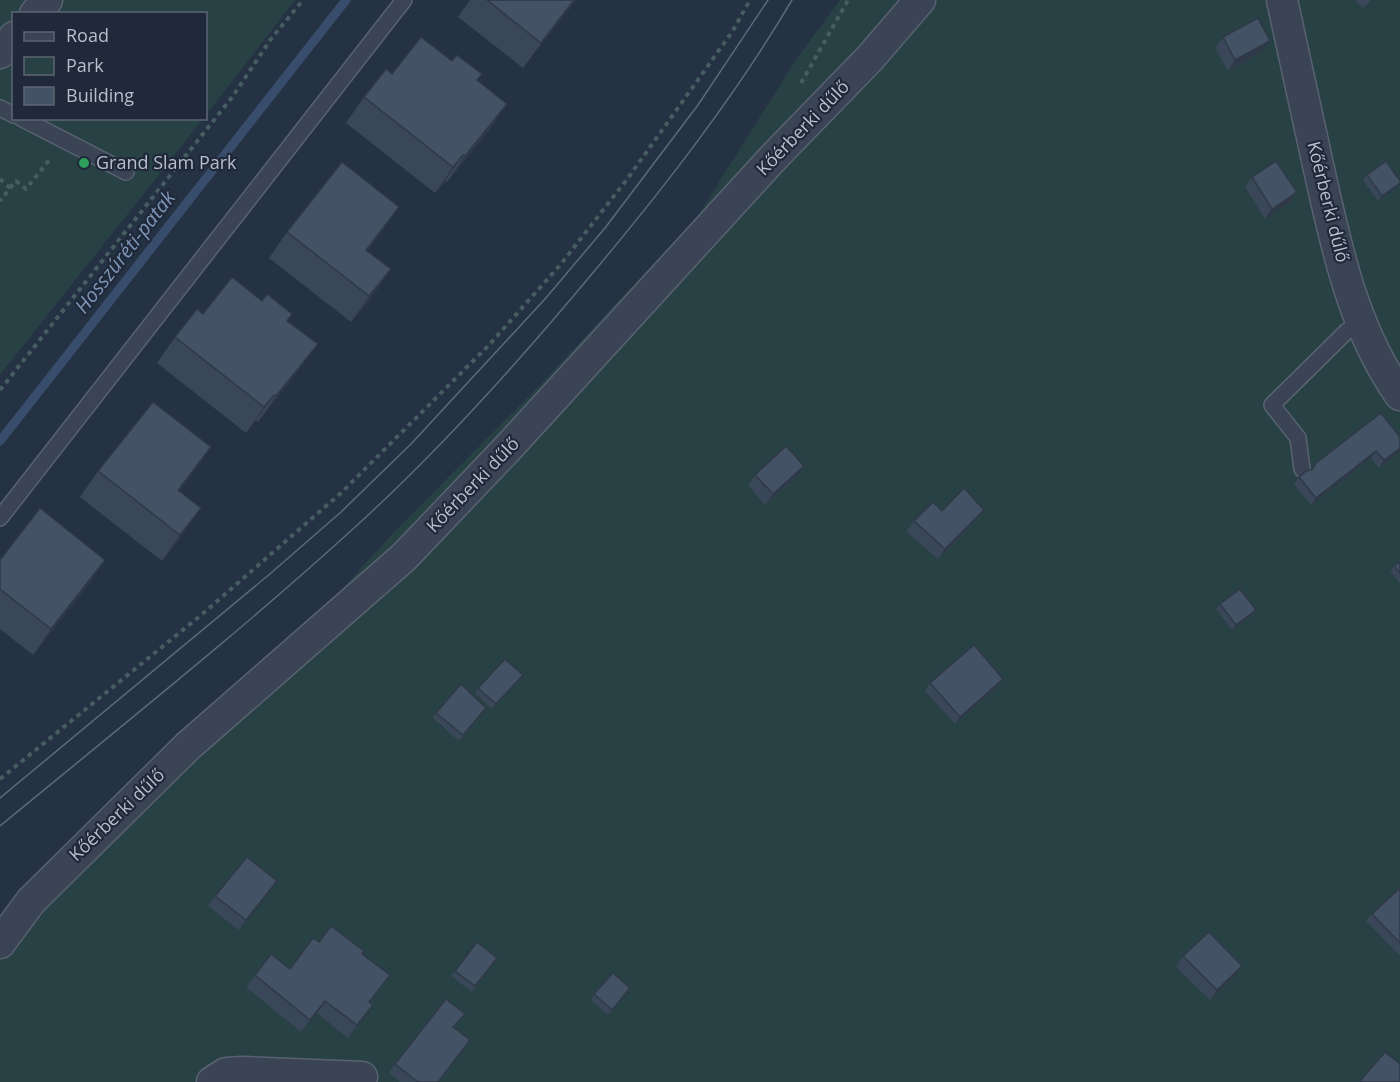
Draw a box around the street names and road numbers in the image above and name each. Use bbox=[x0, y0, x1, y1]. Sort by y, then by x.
street label: Kőérberki dűlő bbox=[751, 74, 854, 180]
street label: Kőérberki dűlő bbox=[1302, 139, 1356, 265]
street label: Kőérberki dűlő bbox=[421, 431, 524, 537]
street label: Kőérberki dűlő bbox=[63, 763, 169, 866]

